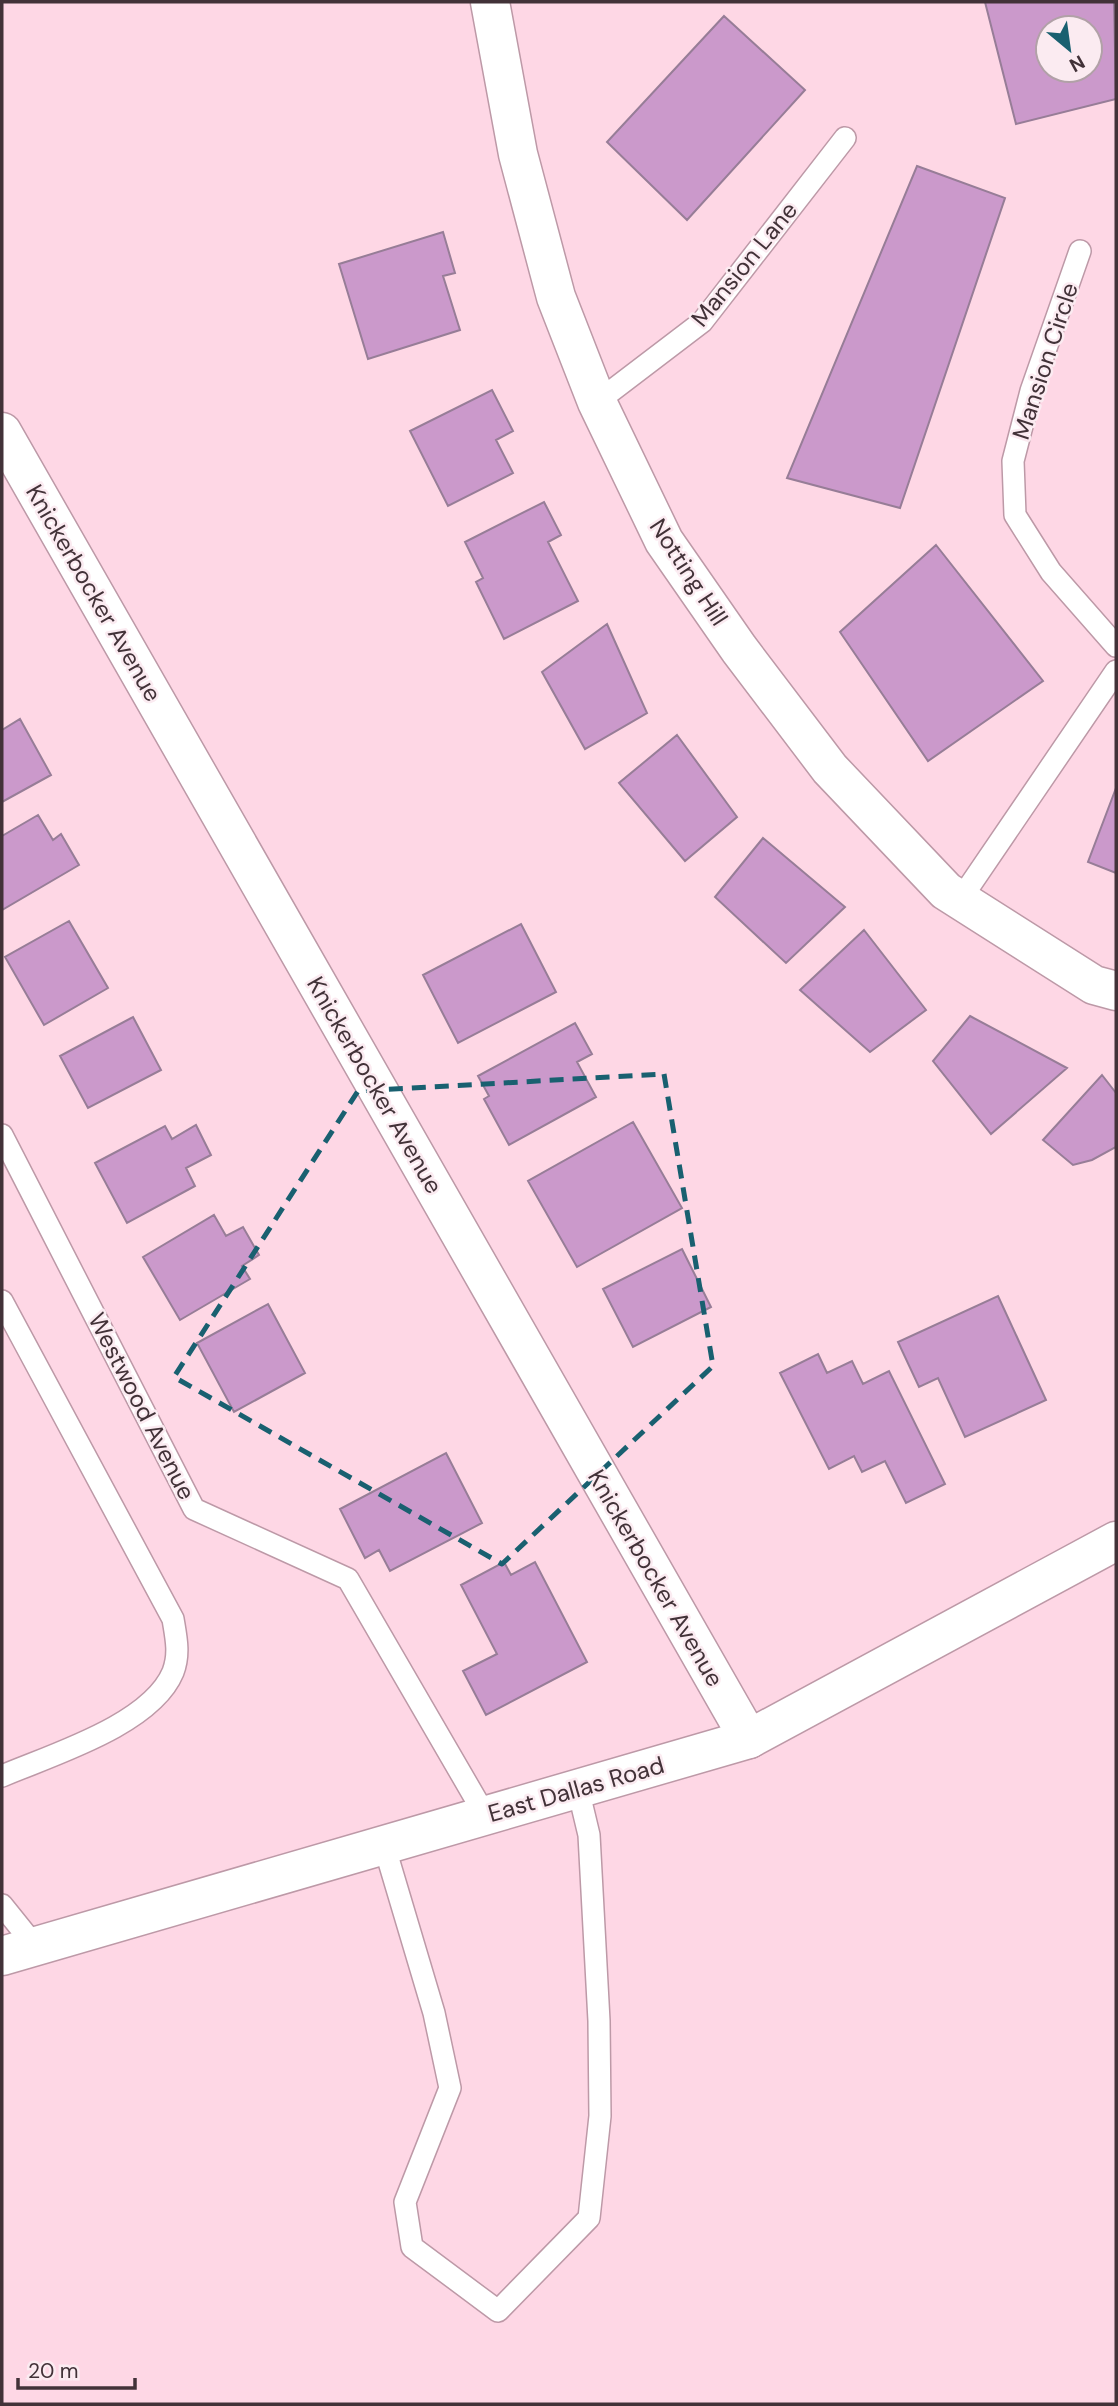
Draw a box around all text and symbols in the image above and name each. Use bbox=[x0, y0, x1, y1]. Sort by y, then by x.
north arrow bbox=[1034, 14, 1104, 84]
text: N bbox=[1065, 49, 1089, 78]
street label: Mansion Lane bbox=[684, 195, 804, 333]
street label: Mansion Circle bbox=[1005, 279, 1085, 443]
street label: Knickerbocker Avenue bbox=[19, 479, 169, 707]
street label: Notting Hill bbox=[643, 513, 735, 631]
street label: Knickerbocker Avenue bbox=[300, 971, 450, 1199]
street label: Westwood Avenue bbox=[81, 1307, 203, 1505]
street label: Knickerbocker Avenue bbox=[581, 1464, 731, 1692]
street label: East Dallas Road bbox=[484, 1749, 668, 1829]
scale bar bbox=[18, 2346, 135, 2390]
text: 20 m bbox=[28, 2357, 79, 2385]

